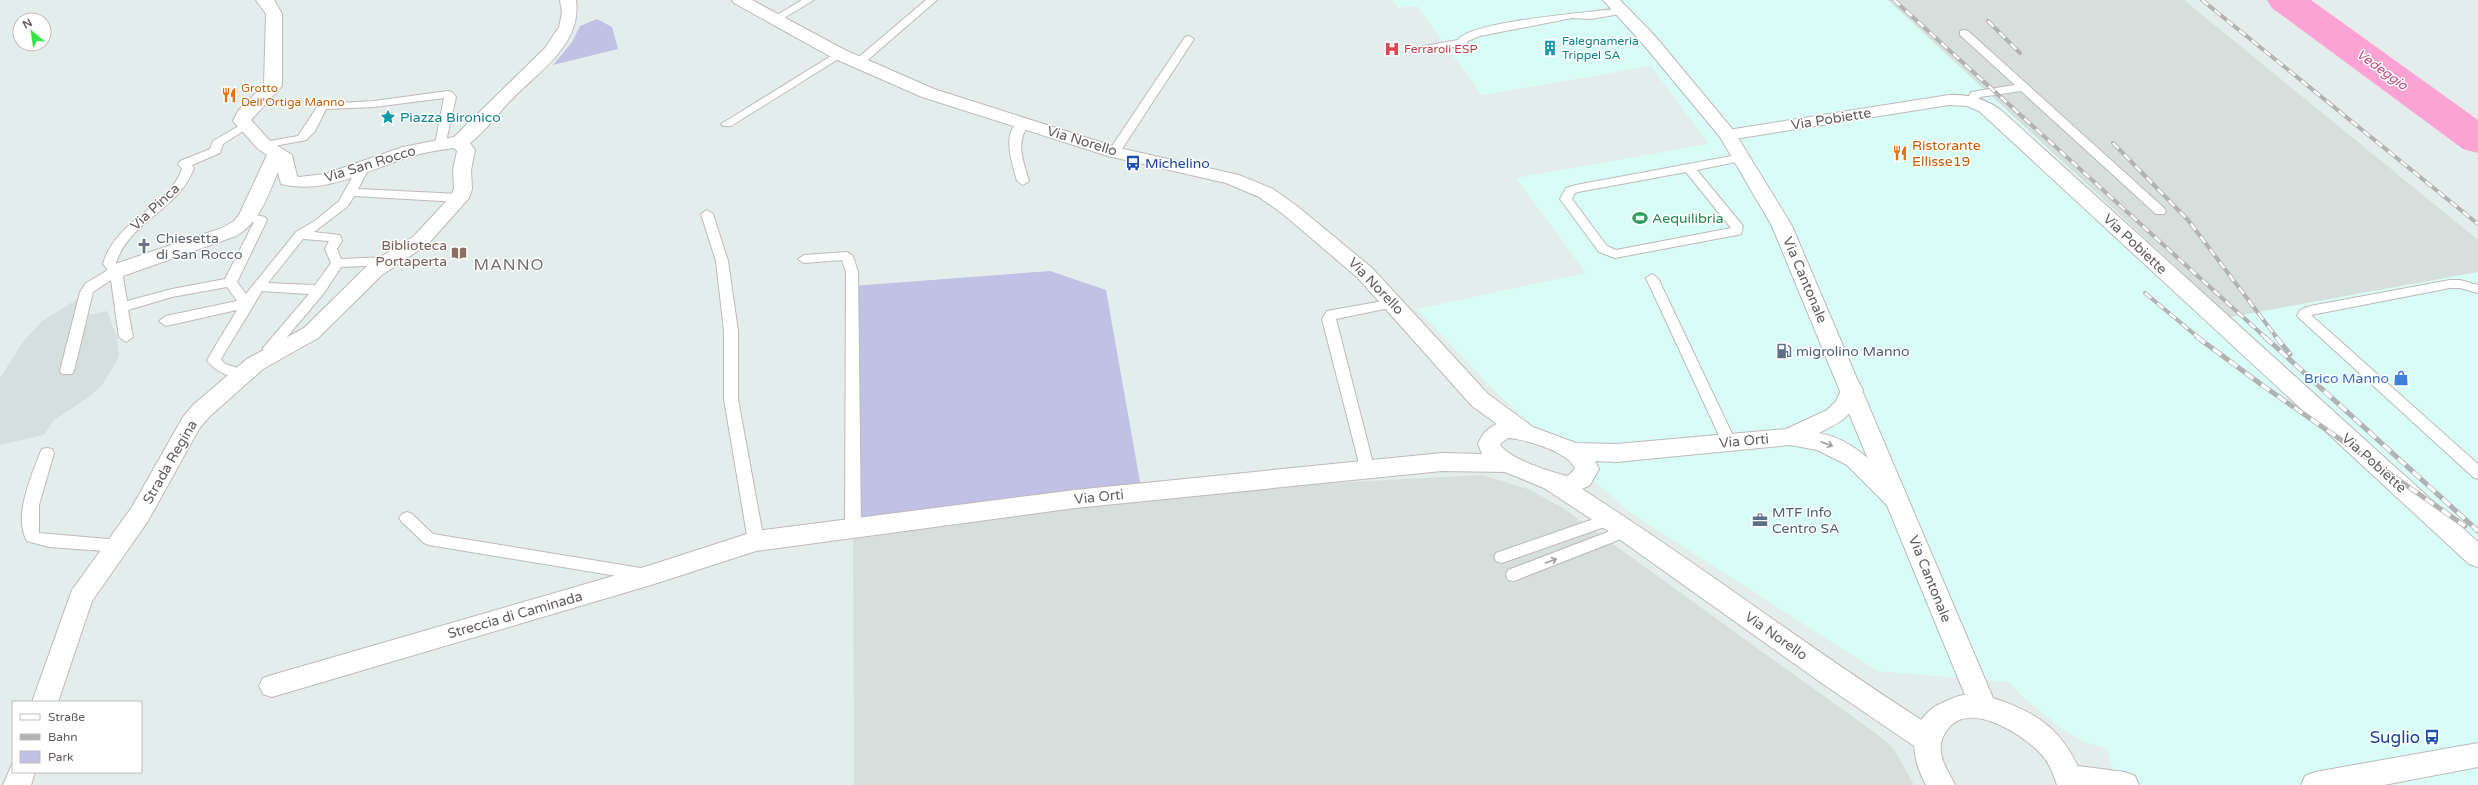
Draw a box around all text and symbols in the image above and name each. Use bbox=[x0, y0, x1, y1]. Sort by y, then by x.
north arrow bbox=[12, 12, 52, 52]
text: N bbox=[20, 16, 34, 32]
place label: Falegnameria Trippel SA bbox=[1562, 34, 1639, 62]
building icon: Falegnameria Trippel SA bbox=[1541, 39, 1559, 57]
hospital icon: Ferraroli ESP bbox=[1383, 40, 1401, 58]
place label: Ferraroli ESP bbox=[1404, 42, 1477, 56]
water label: Vedeggio bbox=[2354, 46, 2411, 94]
place label: Grotto Dell'Ortiga Manno bbox=[241, 81, 345, 109]
restaurant icon: Grotto Dell'Ortiga Manno bbox=[220, 86, 238, 104]
street label: Via Pobiette bbox=[1790, 104, 1872, 134]
place icon: Piazza Bironico bbox=[379, 108, 397, 126]
place label: Piazza Bironico bbox=[400, 109, 501, 126]
street label: Via Norello bbox=[1045, 122, 1119, 160]
place label: Ristorante Ellisse19 bbox=[1912, 137, 1981, 170]
street label: Via San Rocco bbox=[322, 142, 418, 186]
restaurant icon: Ristorante Ellisse19 bbox=[1891, 144, 1909, 162]
bus stop icon: Michelino bbox=[1124, 154, 1142, 172]
place label: Michelino bbox=[1145, 155, 1210, 172]
street label: Via Pinca bbox=[127, 180, 183, 234]
sports icon: Aequilibria bbox=[1631, 209, 1649, 227]
place label: Aequilibria bbox=[1652, 210, 1724, 227]
street label: Via Pobiette bbox=[2100, 210, 2170, 278]
place label: Chiesetta di San Rocco bbox=[156, 230, 242, 263]
street label: Via Cantonale bbox=[1779, 234, 1831, 326]
church icon: Chiesetta di San Rocco bbox=[135, 237, 153, 255]
place label: Biblioteca Portaperta bbox=[375, 237, 447, 270]
library icon: Biblioteca Portaperta bbox=[450, 244, 468, 262]
street label: Via Norello bbox=[1345, 254, 1407, 318]
district label: MANNO bbox=[473, 255, 545, 275]
fuel station icon: migrolino Manno bbox=[1775, 342, 1793, 360]
place label: migrolino Manno bbox=[1796, 343, 1909, 360]
shop icon: Brico Manno bbox=[2392, 369, 2410, 387]
place label: Brico Manno bbox=[2304, 370, 2389, 387]
street label: Strada Regina bbox=[139, 417, 201, 507]
street label: Via Orti bbox=[1718, 430, 1770, 452]
street label: Via Pobiette bbox=[2338, 430, 2410, 496]
one-way arrow bbox=[1820, 441, 1832, 449]
street label: Via Orti bbox=[1073, 486, 1125, 508]
place label: MTF Info Centro SA bbox=[1772, 504, 1840, 537]
office icon: MTF Info Centro SA bbox=[1751, 511, 1769, 529]
street label: Via Cantonale bbox=[1905, 533, 1955, 625]
one-way arrow bbox=[1544, 557, 1556, 565]
street label: Streccia di Caminada bbox=[446, 588, 584, 642]
street label: Via Norello bbox=[1741, 608, 1811, 664]
legend bbox=[12, 701, 142, 773]
text: Straße bbox=[48, 710, 85, 724]
place label: Suglio bbox=[2370, 727, 2420, 748]
bus stop icon: Suglio bbox=[2423, 728, 2441, 746]
text: Bahn bbox=[48, 730, 78, 744]
text: Park bbox=[48, 750, 74, 764]

